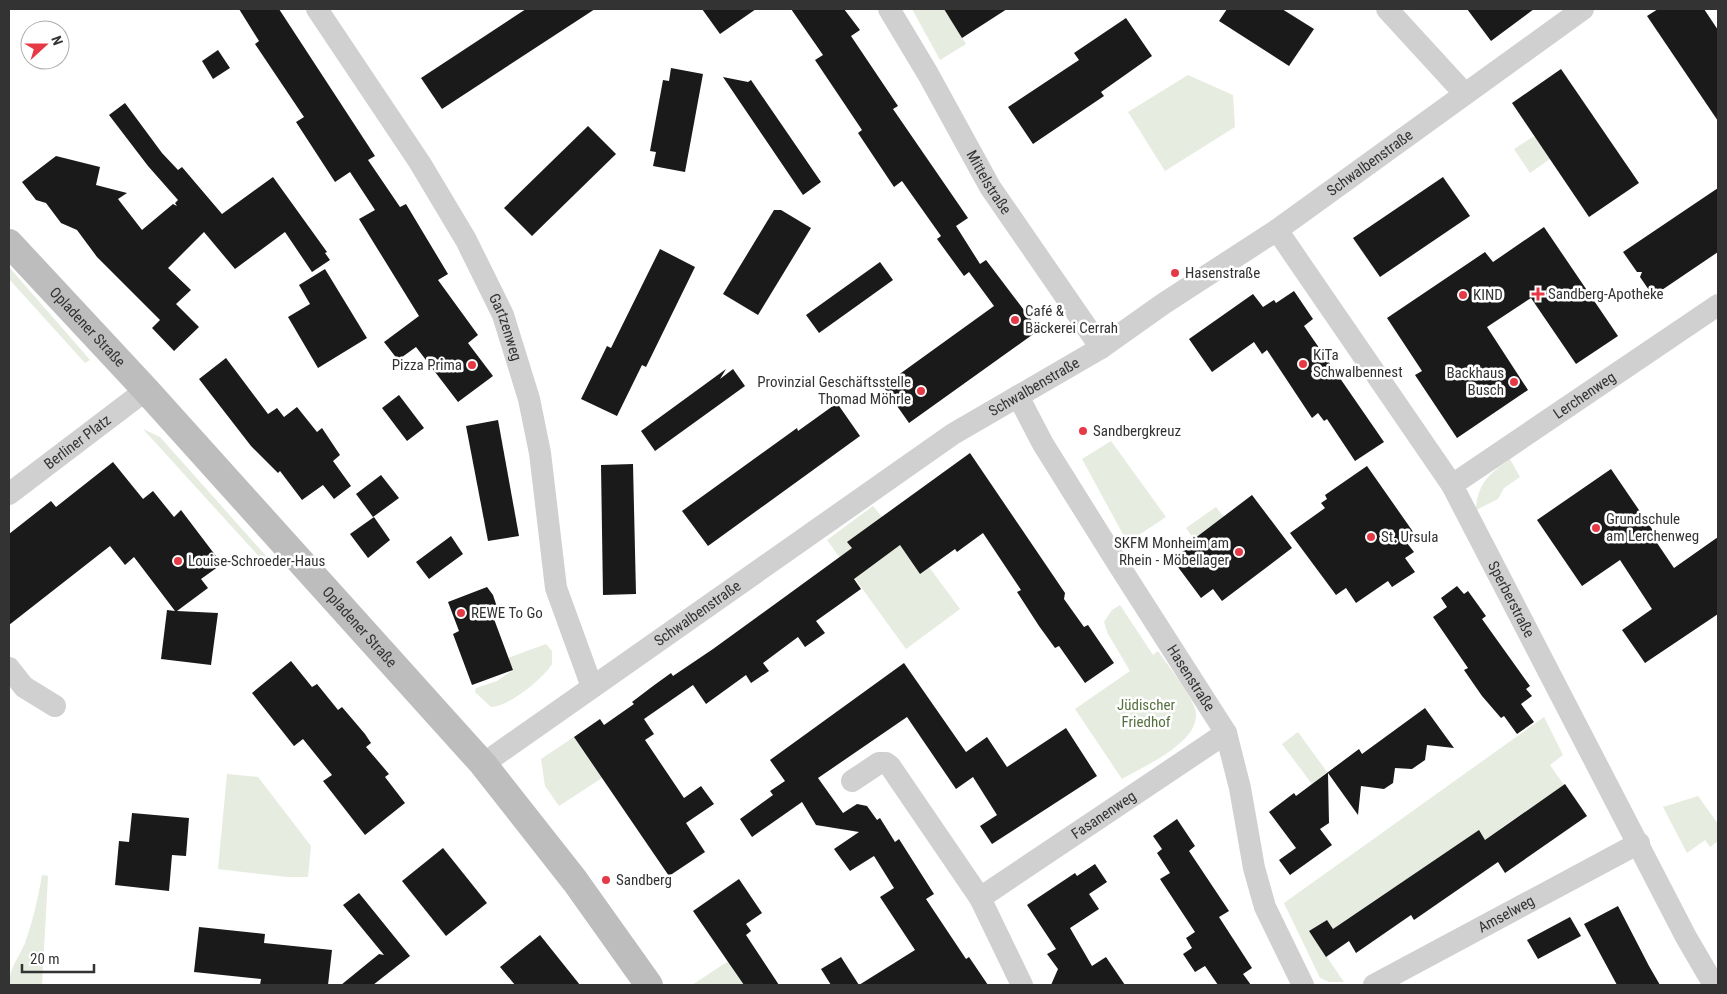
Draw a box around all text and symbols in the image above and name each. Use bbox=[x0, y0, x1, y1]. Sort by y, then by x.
north arrow bbox=[20, 20, 70, 70]
text: N bbox=[48, 33, 66, 47]
street label: Schwalbenstraße bbox=[1323, 126, 1416, 200]
street label: Mittelstraße bbox=[963, 147, 1015, 218]
place label: Hasenstraße bbox=[1185, 264, 1260, 282]
marker: Hasenstraße bbox=[1169, 267, 1181, 279]
street label: Opladener Straße bbox=[46, 284, 129, 371]
place label: Sandberg-Apotheke bbox=[1548, 285, 1664, 303]
place label: KIND bbox=[1473, 286, 1503, 304]
marker: Sandberg-Apotheke bbox=[1532, 288, 1544, 300]
marker: KIND bbox=[1457, 289, 1469, 301]
street label: Gartzenweg bbox=[485, 291, 526, 363]
place label: Café & Bäckerei Cerrah bbox=[1025, 302, 1118, 337]
marker: Café & Bäckerei Cerrah bbox=[1009, 314, 1021, 326]
place label: KiTa Schwalbennest bbox=[1313, 346, 1403, 381]
street label: Schwalbenstraße bbox=[986, 354, 1083, 420]
place label: Pizza Prima bbox=[392, 356, 462, 374]
marker: KiTa Schwalbennest bbox=[1297, 358, 1309, 370]
marker: Pizza Prima bbox=[466, 359, 478, 371]
place label: Backhaus Busch bbox=[1446, 364, 1504, 399]
street label: Lerchenweg bbox=[1550, 368, 1619, 423]
place label: Provinzial Geschäftsstelle Thomad Möhrle bbox=[757, 373, 911, 408]
marker: Backhaus Busch bbox=[1508, 376, 1520, 388]
marker: Provinzial Geschäftsstelle Thomad Möhrle bbox=[915, 385, 927, 397]
street label: Berliner Platz bbox=[41, 411, 114, 473]
place label: Sandbergkreuz bbox=[1093, 422, 1181, 440]
marker: Sandbergkreuz bbox=[1077, 425, 1089, 437]
place label: Grundschule am Lerchenweg bbox=[1606, 510, 1699, 545]
marker: Grundschule am Lerchenweg bbox=[1590, 522, 1602, 534]
place label: St. Ursula bbox=[1381, 528, 1438, 546]
marker: St. Ursula bbox=[1365, 531, 1377, 543]
place label: SKFM Monheim am Rhein - Möbellager bbox=[1114, 534, 1229, 569]
marker: SKFM Monheim am Rhein - Möbellager bbox=[1233, 546, 1245, 558]
place label: Louise-Schroeder-Haus bbox=[188, 552, 325, 570]
marker: Louise-Schroeder-Haus bbox=[172, 555, 184, 567]
street label: Sperberstraße bbox=[1484, 558, 1538, 641]
street label: Schwalbenstraße bbox=[651, 577, 744, 650]
street label: Opladener Straße bbox=[319, 583, 401, 671]
place label: REWE To Go bbox=[471, 604, 543, 622]
marker: REWE To Go bbox=[455, 607, 467, 619]
street label: Hasenstraße bbox=[1163, 642, 1219, 715]
park label: Jüdischer Friedhof bbox=[1117, 696, 1175, 731]
street label: Fasanenweg bbox=[1068, 787, 1139, 843]
place label: Sandberg bbox=[616, 871, 672, 889]
marker: Sandberg bbox=[600, 874, 612, 886]
street label: Amselweg bbox=[1475, 892, 1538, 937]
scale bar bbox=[22, 942, 95, 974]
text: 20 m bbox=[30, 950, 60, 968]

